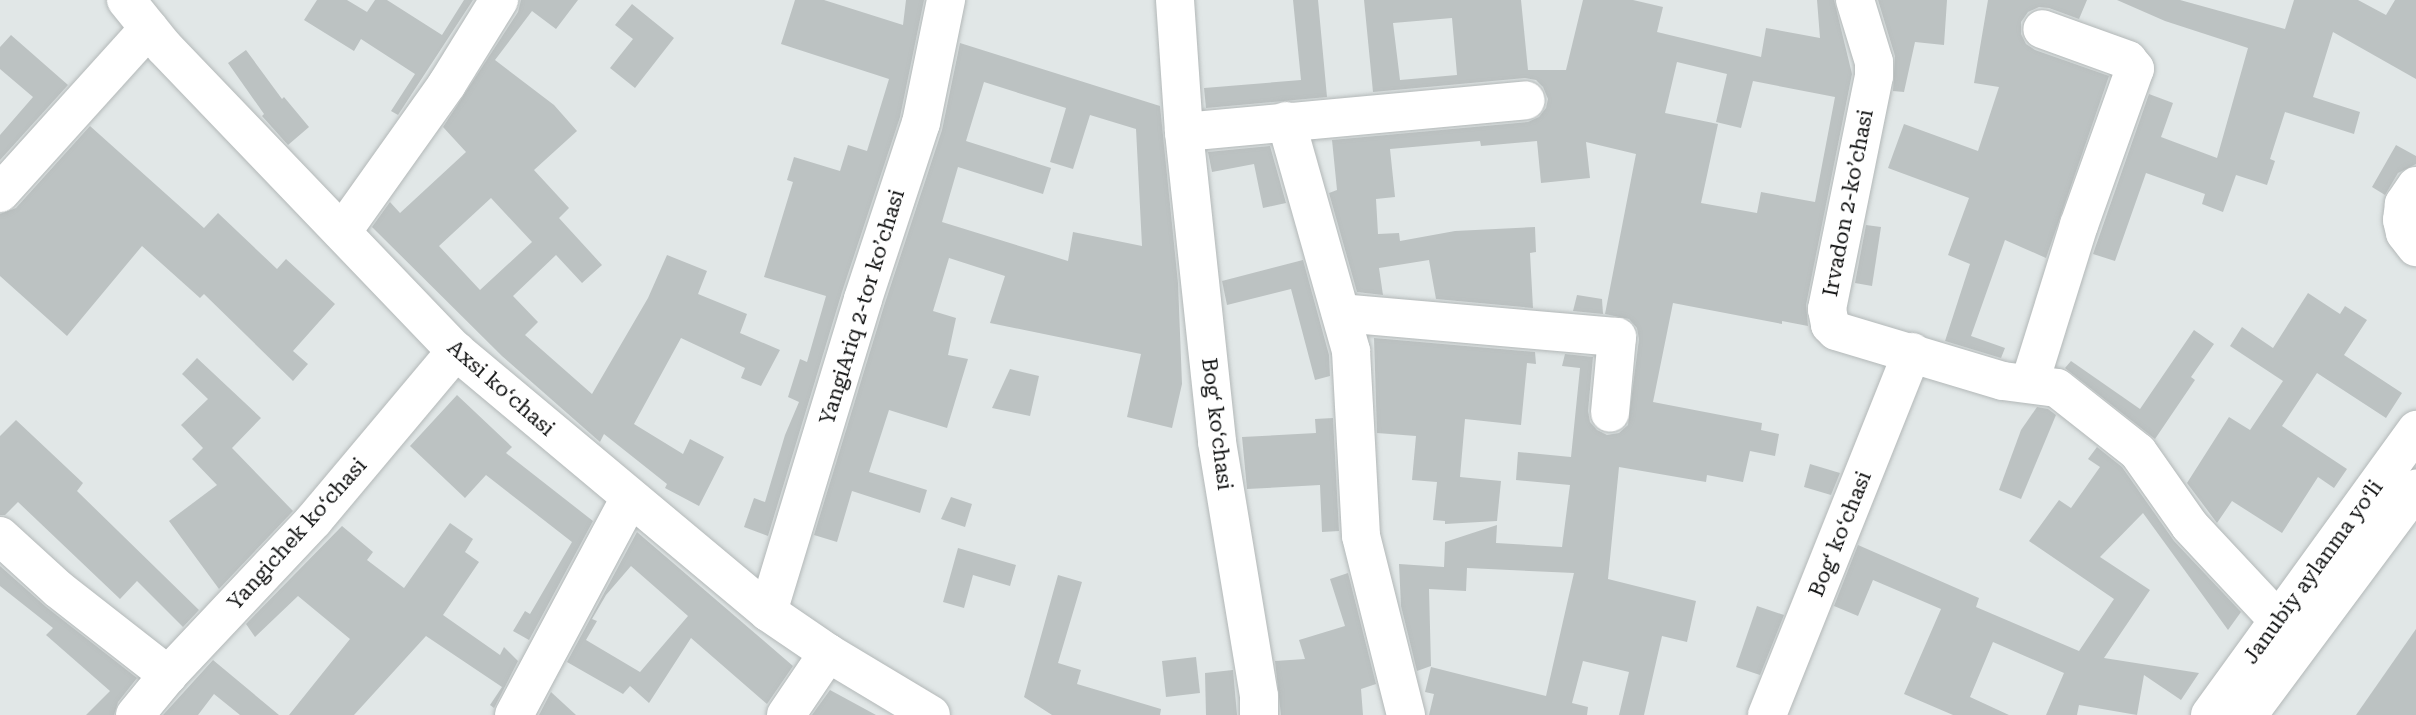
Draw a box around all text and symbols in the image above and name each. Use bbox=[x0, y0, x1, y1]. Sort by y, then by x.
street label: Irvadon 2-koʼchasi bbox=[1818, 107, 1878, 299]
street label: YangiАriq 2-tor koʼchasi bbox=[814, 186, 910, 428]
street label: Axsi koʻchasi bbox=[442, 335, 560, 441]
street label: Bogʻ koʻchasi bbox=[1196, 356, 1238, 492]
street label: Yangichek koʻchasi bbox=[222, 453, 372, 615]
street label: Bogʻ koʻchasi bbox=[1803, 468, 1877, 600]
street label: Janubiy aylanma yoʻli bbox=[2238, 475, 2388, 669]

